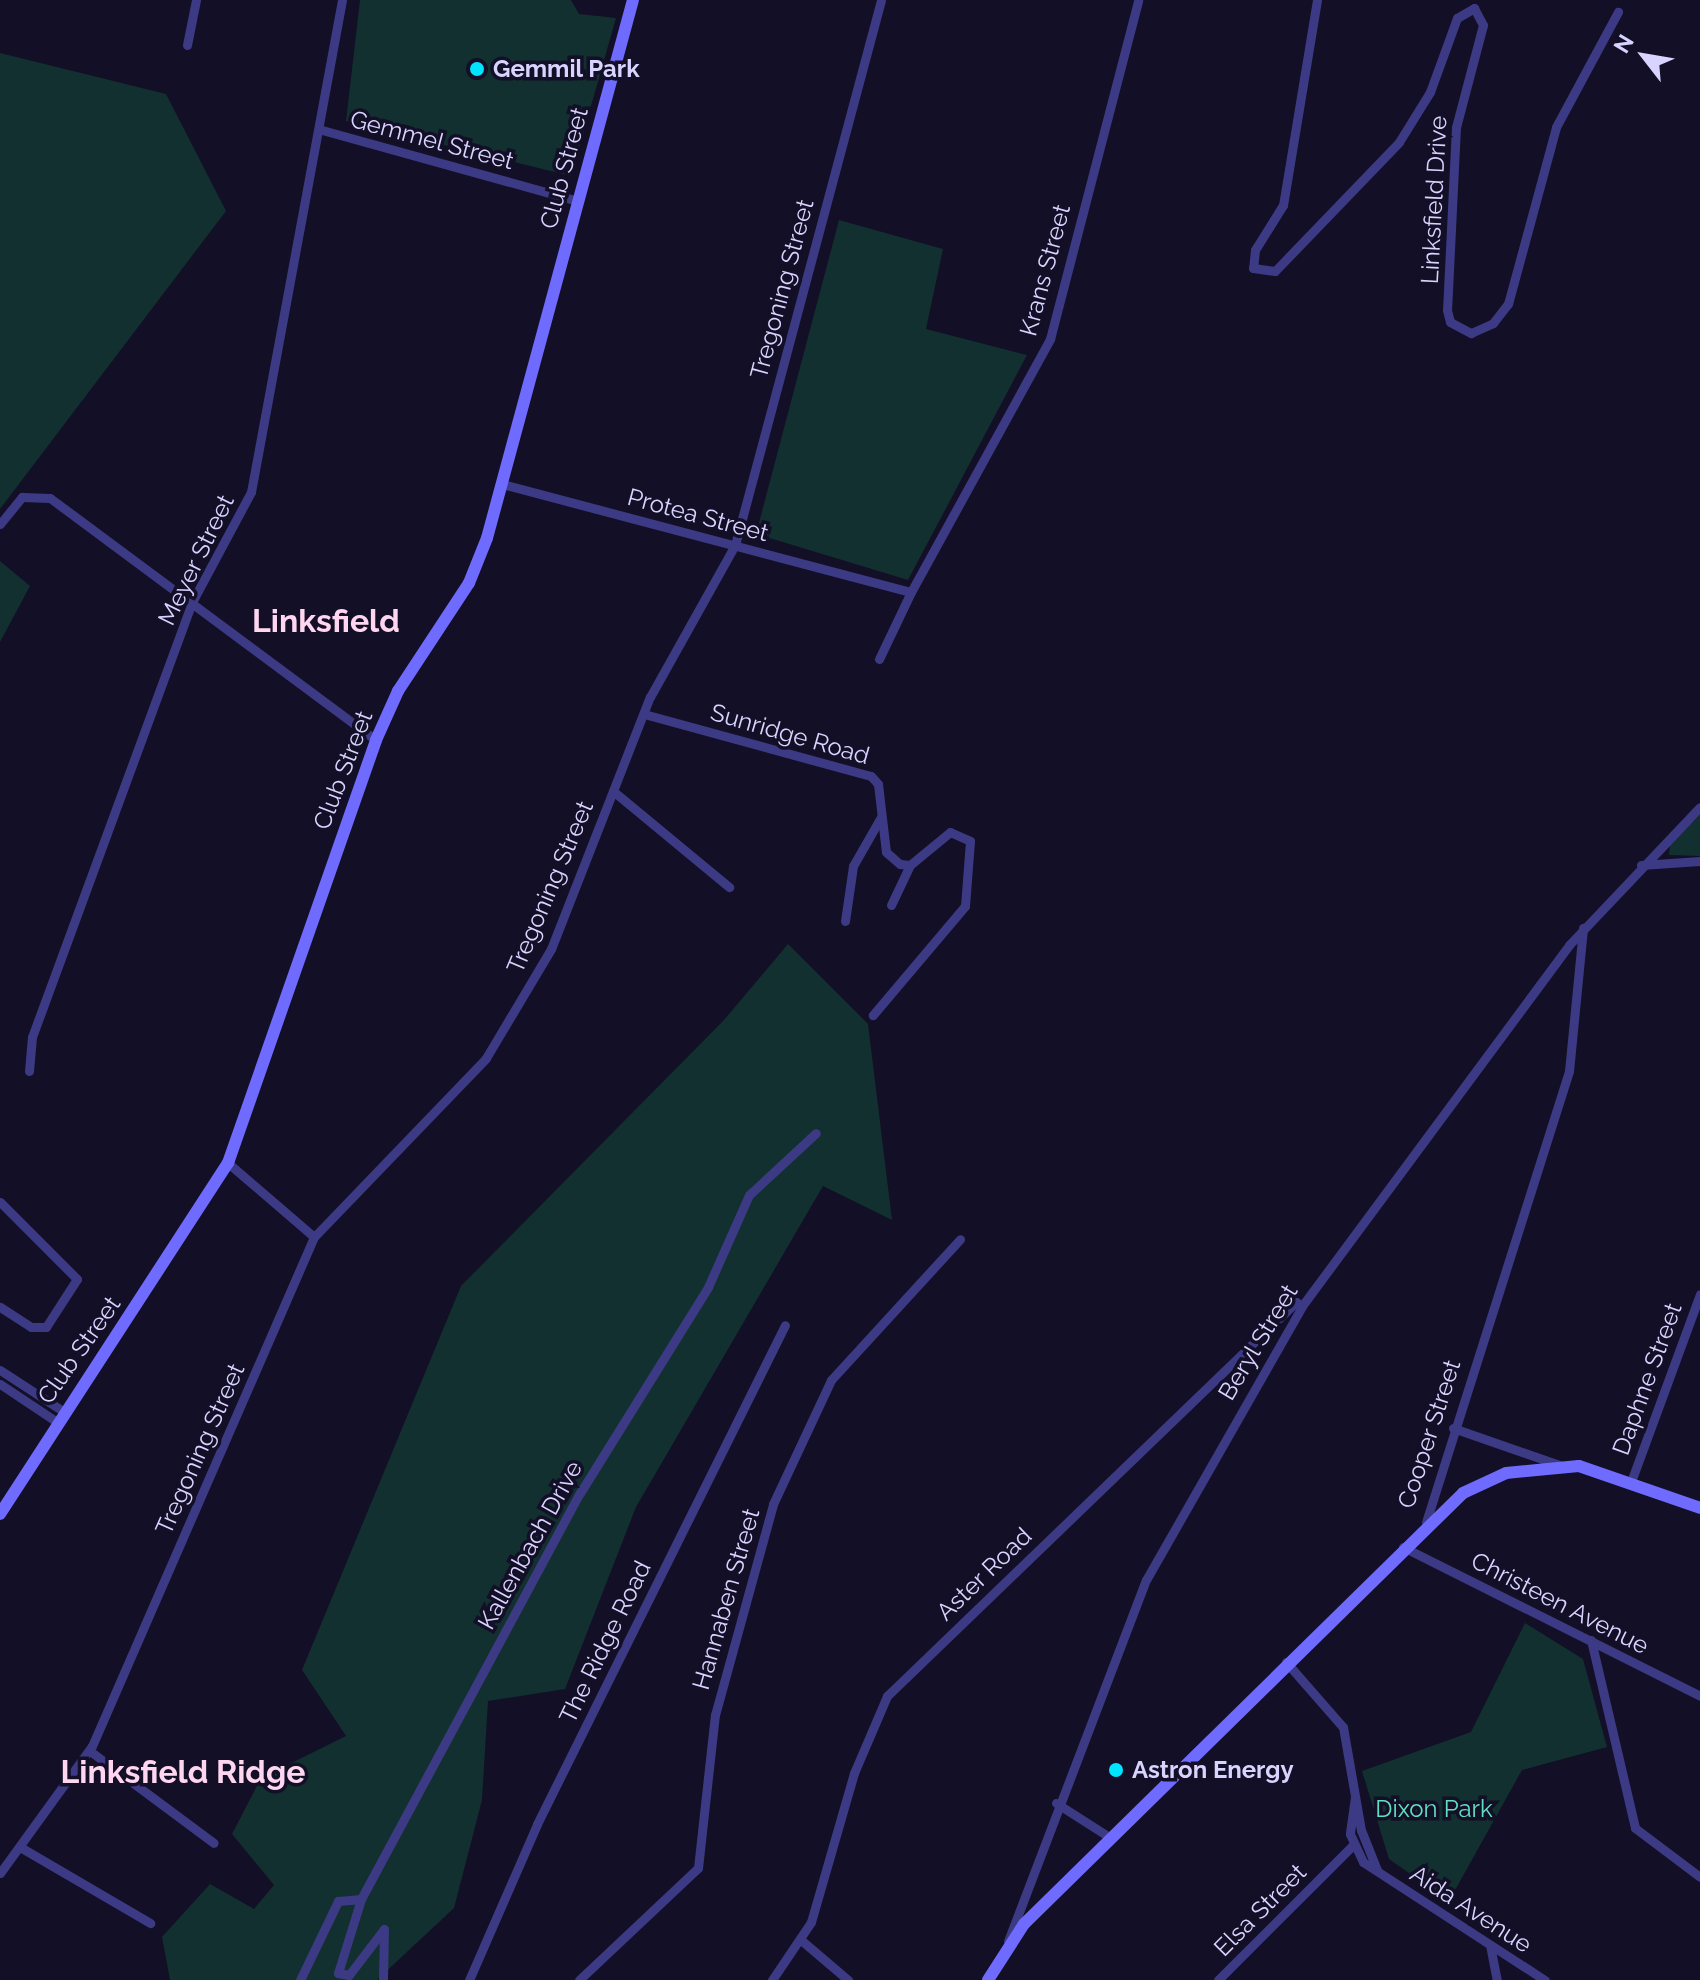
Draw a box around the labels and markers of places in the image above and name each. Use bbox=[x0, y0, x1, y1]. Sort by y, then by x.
place label: Gemmil Park bbox=[493, 55, 640, 83]
marker: Gemmil Park bbox=[468, 60, 486, 78]
place label: Astron Energy bbox=[1132, 1756, 1294, 1784]
marker: Astron Energy bbox=[1107, 1761, 1125, 1779]

